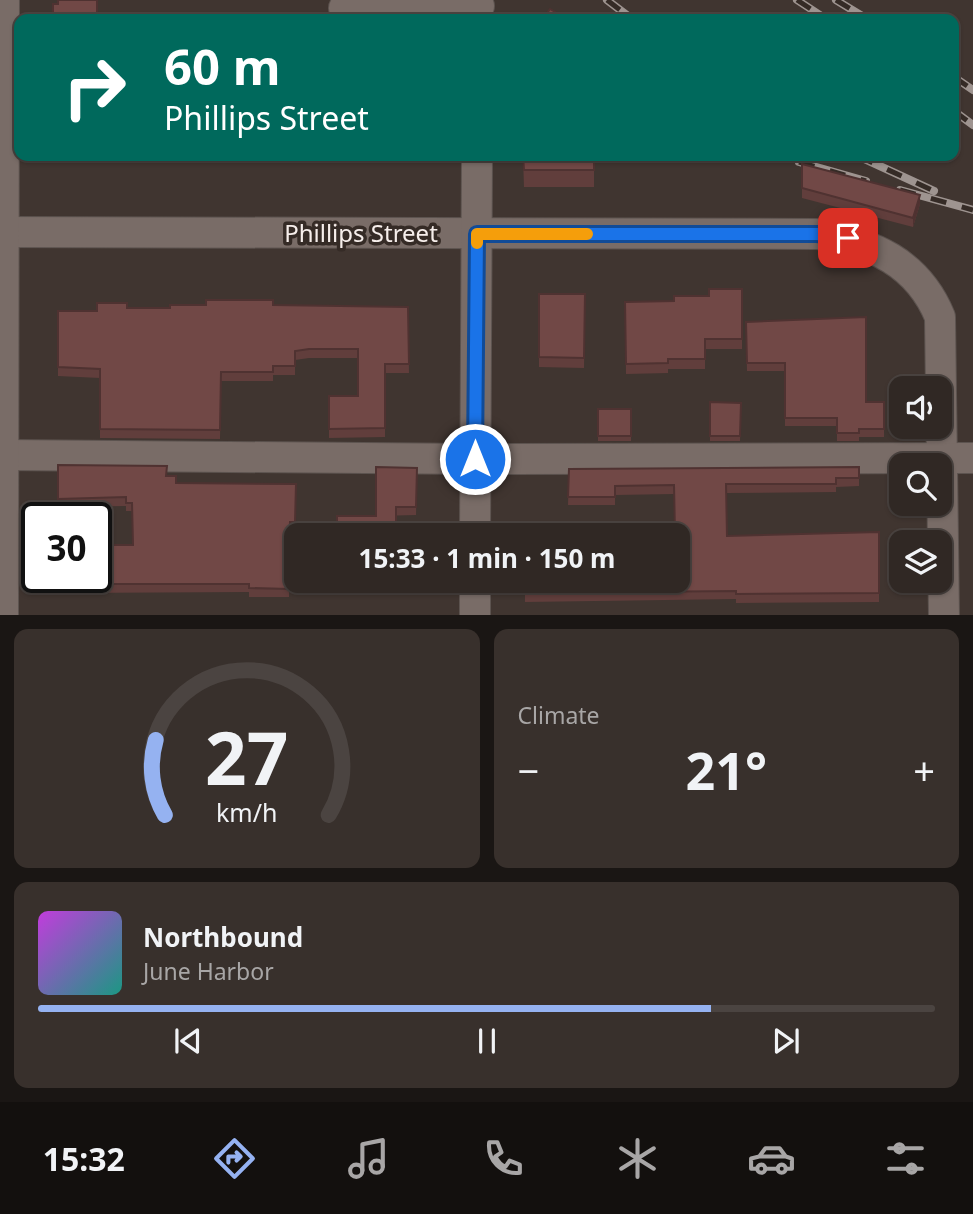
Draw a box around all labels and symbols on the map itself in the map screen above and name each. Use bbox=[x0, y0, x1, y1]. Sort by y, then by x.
pin bbox=[818, 208, 878, 268]
street label: Phillips Street bbox=[284, 216, 438, 249]
position arrow bbox=[438, 422, 512, 496]
speed limit sign: 30 bbox=[21, 502, 112, 593]

